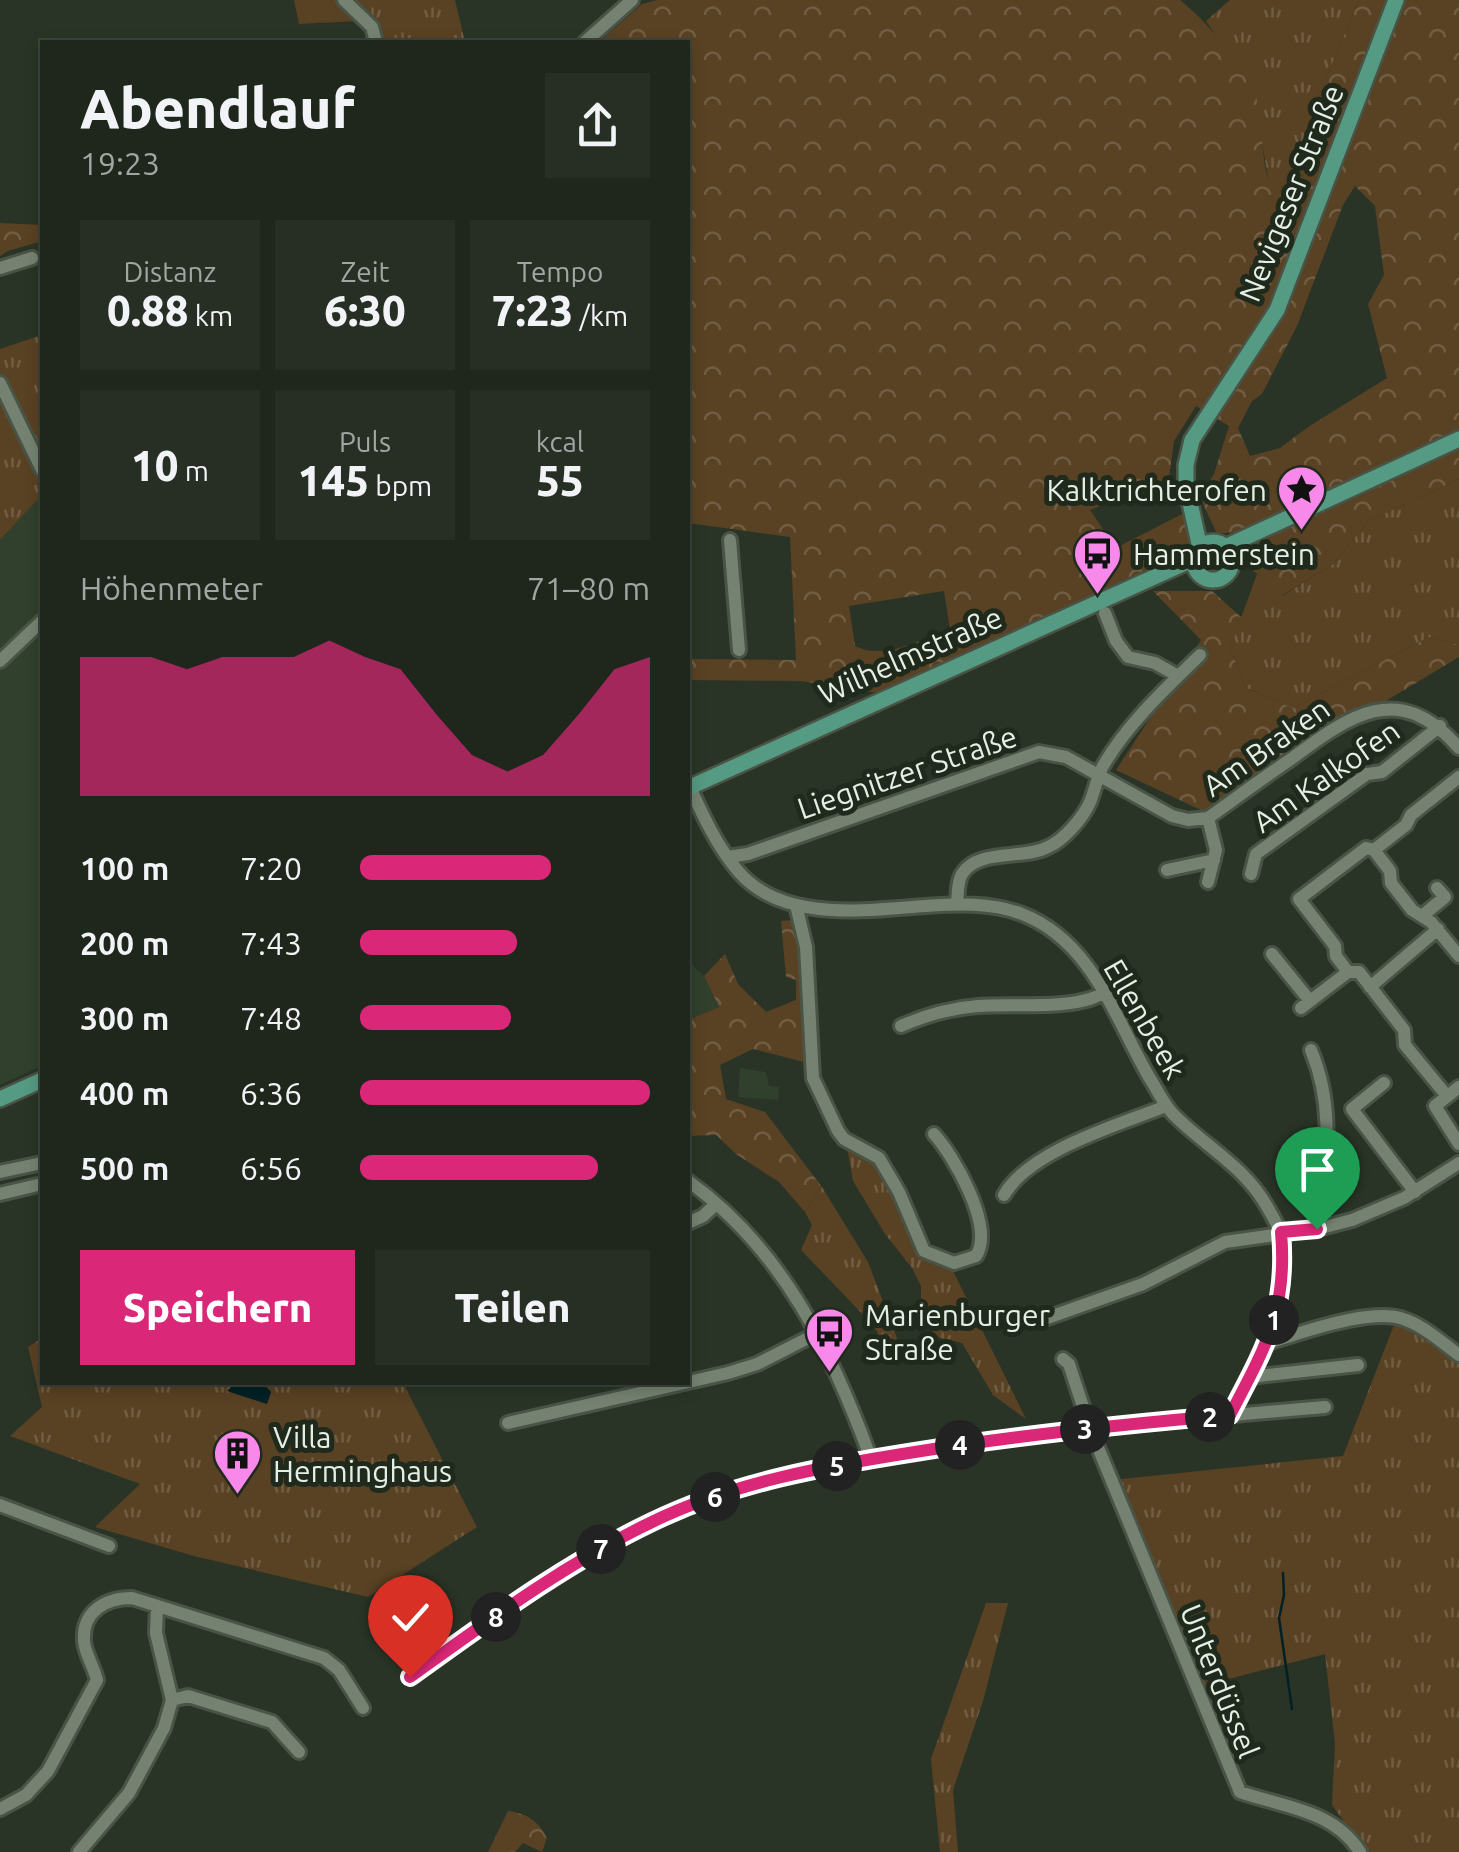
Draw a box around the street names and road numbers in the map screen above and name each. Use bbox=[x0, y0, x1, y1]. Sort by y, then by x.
street label: Nevigeser Straße bbox=[1232, 80, 1350, 306]
street label: Wilhelmstraße bbox=[813, 599, 1007, 711]
street label: Am Braken bbox=[1196, 691, 1336, 803]
street label: Am Kalkofen bbox=[1246, 713, 1406, 839]
street label: Liegnitzer Straße bbox=[793, 719, 1021, 825]
street label: Ellenbeek bbox=[1097, 953, 1193, 1085]
street label: Unterdüssel bbox=[1174, 1599, 1266, 1763]

